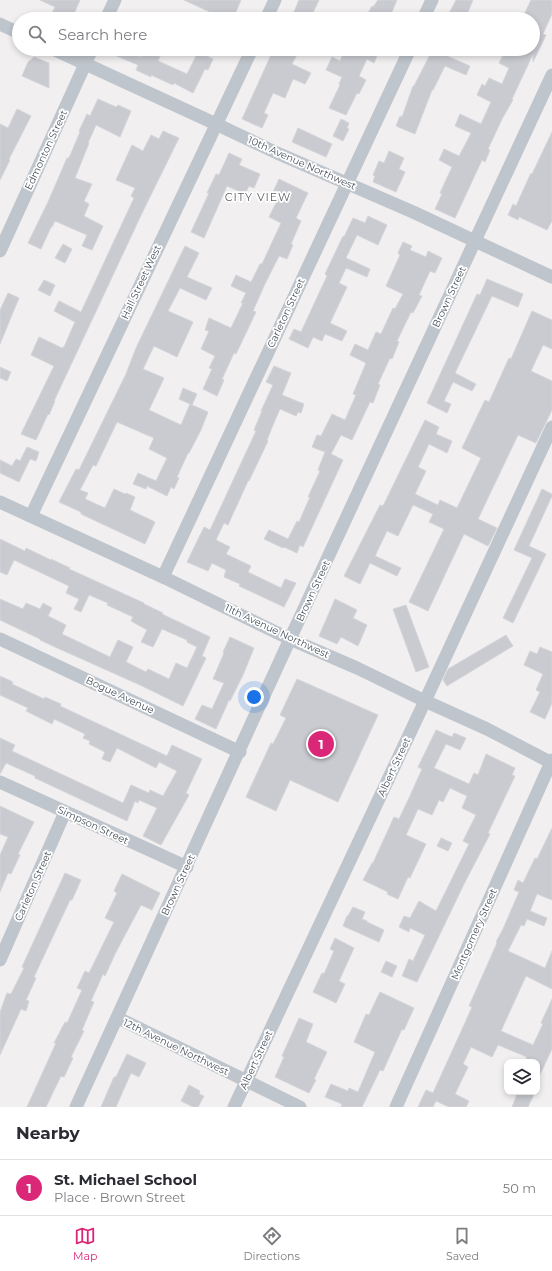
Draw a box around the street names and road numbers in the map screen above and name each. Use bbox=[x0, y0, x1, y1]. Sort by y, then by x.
street label: Edmonton Street bbox=[22, 108, 70, 192]
street label: 10th Avenue Northwest bbox=[246, 133, 358, 193]
street label: Hall Street West bbox=[118, 243, 164, 321]
street label: Brown Street bbox=[429, 264, 469, 330]
street label: Carleton Street bbox=[264, 276, 308, 350]
street label: Brown Street bbox=[293, 558, 333, 624]
street label: 11th Avenue Northwest bbox=[223, 601, 331, 661]
street label: Bogue Avenue bbox=[84, 674, 156, 716]
street label: Albert Street bbox=[375, 735, 413, 799]
street label: Simpson Street bbox=[55, 803, 131, 847]
street label: Carleton Street bbox=[12, 849, 54, 923]
street label: Brown Street bbox=[158, 852, 198, 918]
street label: Montgomery Street bbox=[448, 886, 500, 982]
street label: 12th Avenue Northwest bbox=[121, 1016, 231, 1078]
street label: Albert Street bbox=[237, 1028, 275, 1092]

